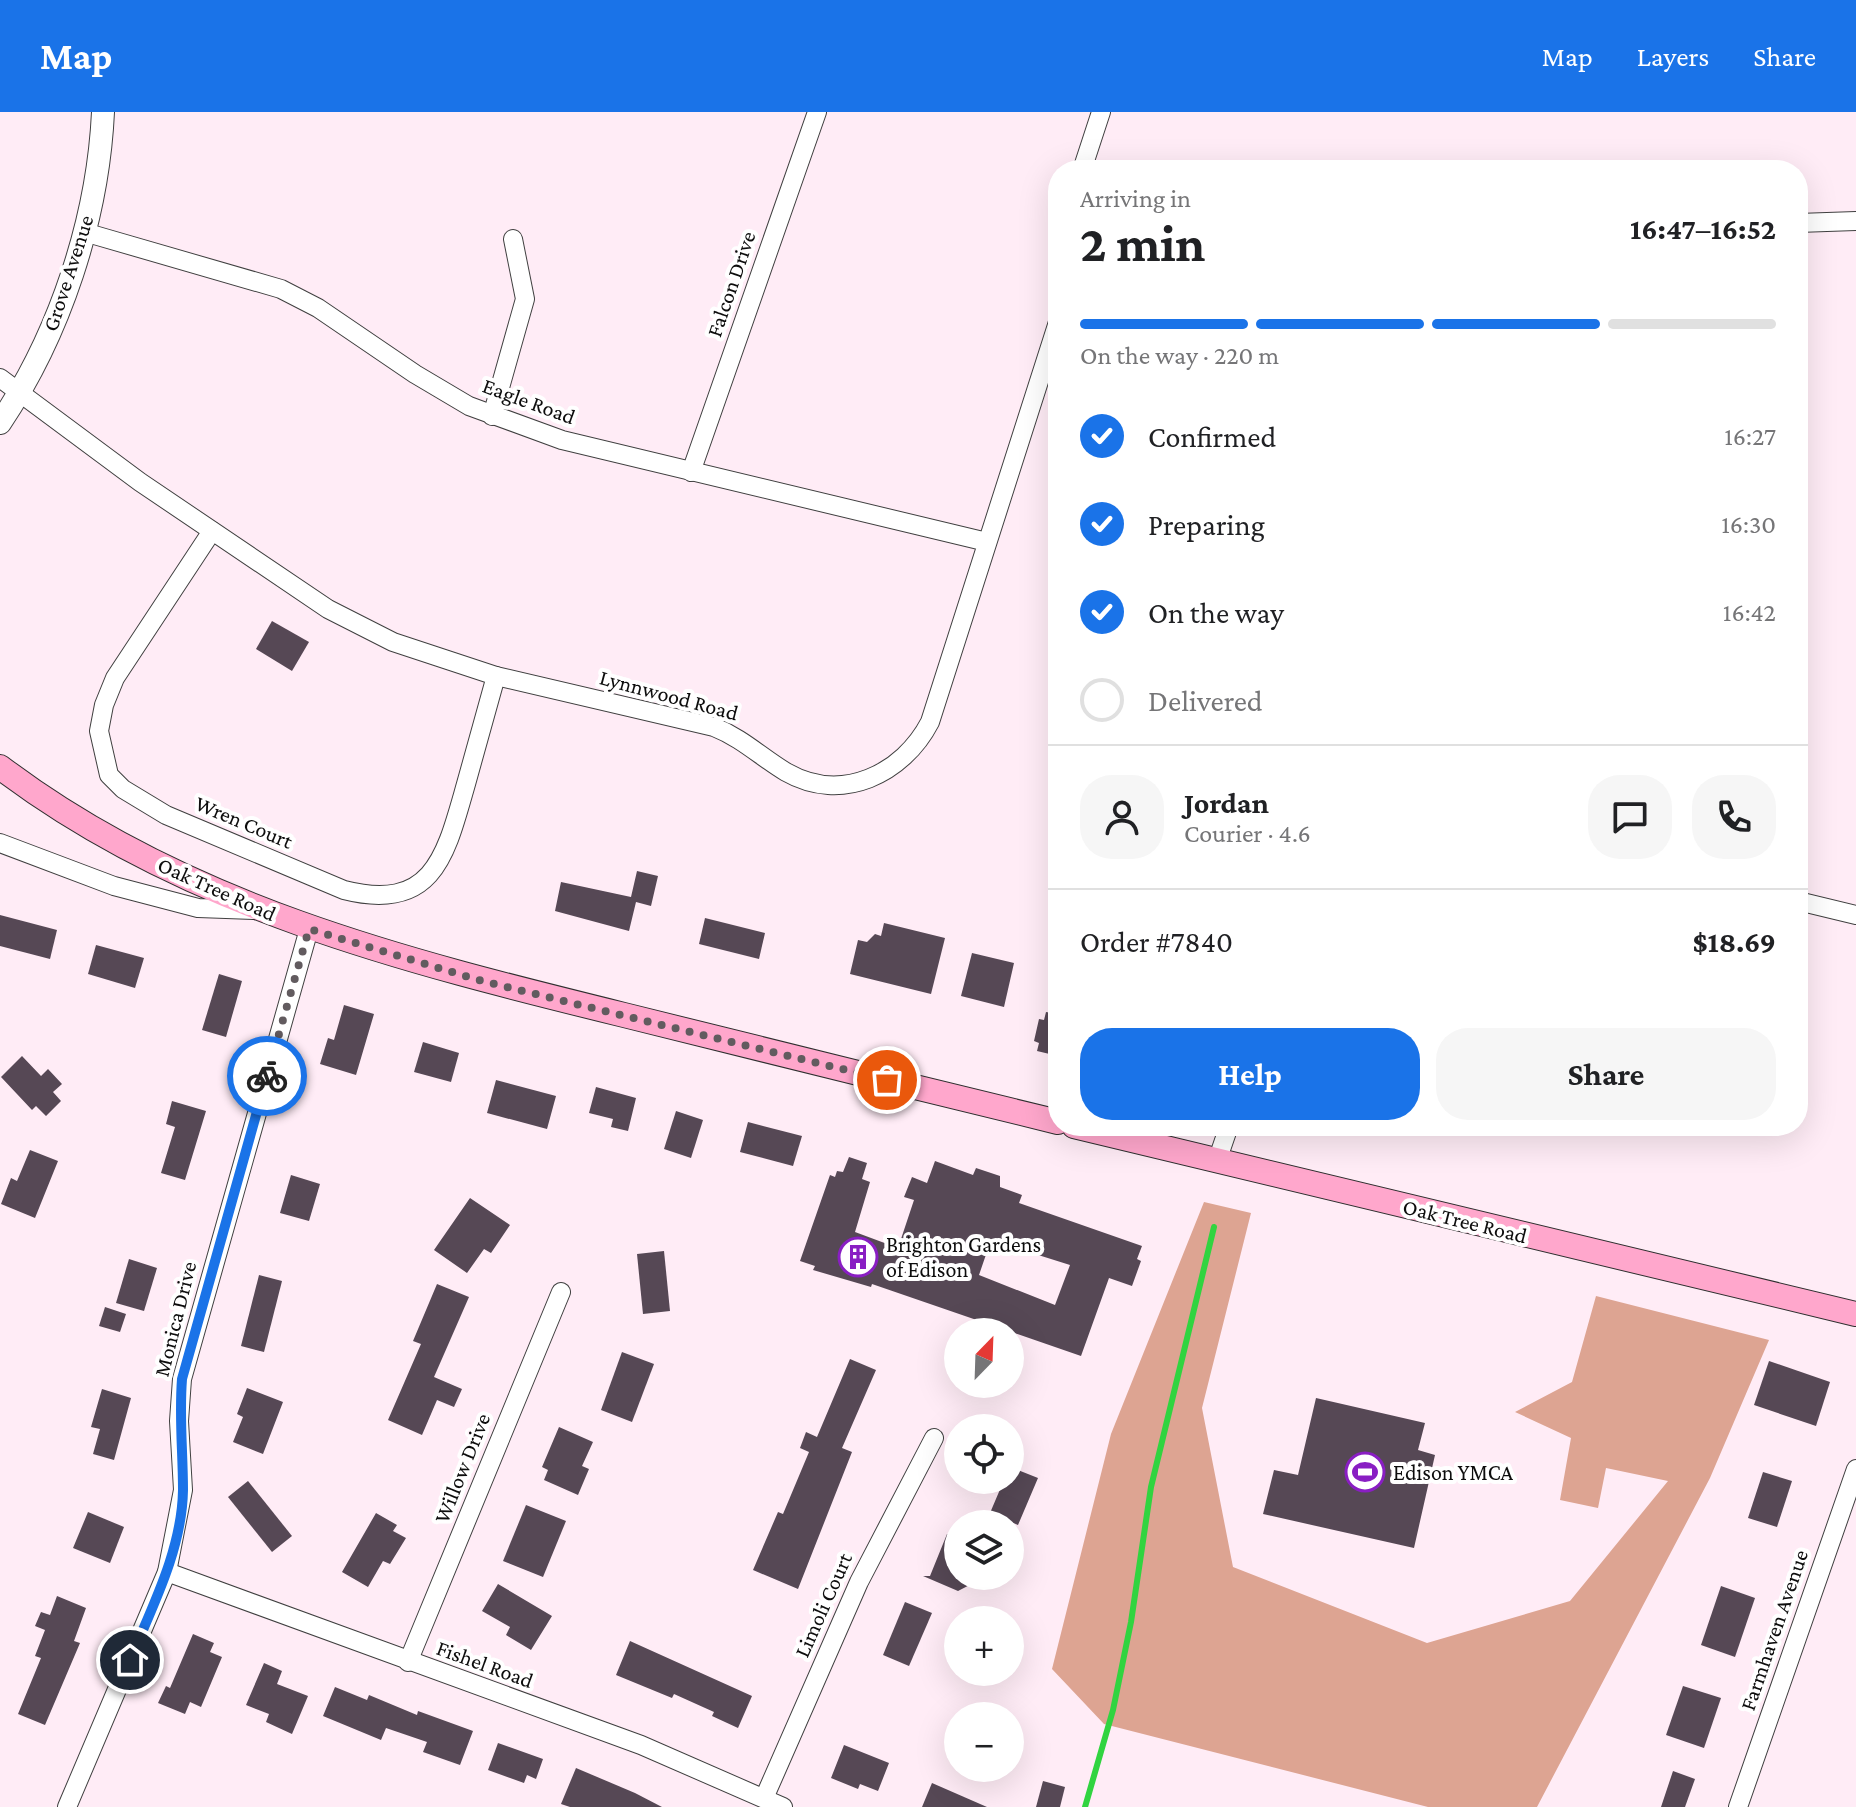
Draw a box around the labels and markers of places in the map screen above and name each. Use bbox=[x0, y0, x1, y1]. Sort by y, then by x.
pin bbox=[853, 1046, 921, 1114]
place label: Brighton Gardens of Edison bbox=[886, 1232, 1041, 1282]
building icon: Brighton Gardens of Edison bbox=[837, 1236, 879, 1278]
sports icon: Edison YMCA bbox=[1344, 1451, 1386, 1493]
place label: Edison YMCA bbox=[1393, 1460, 1513, 1485]
pin bbox=[96, 1626, 164, 1694]

